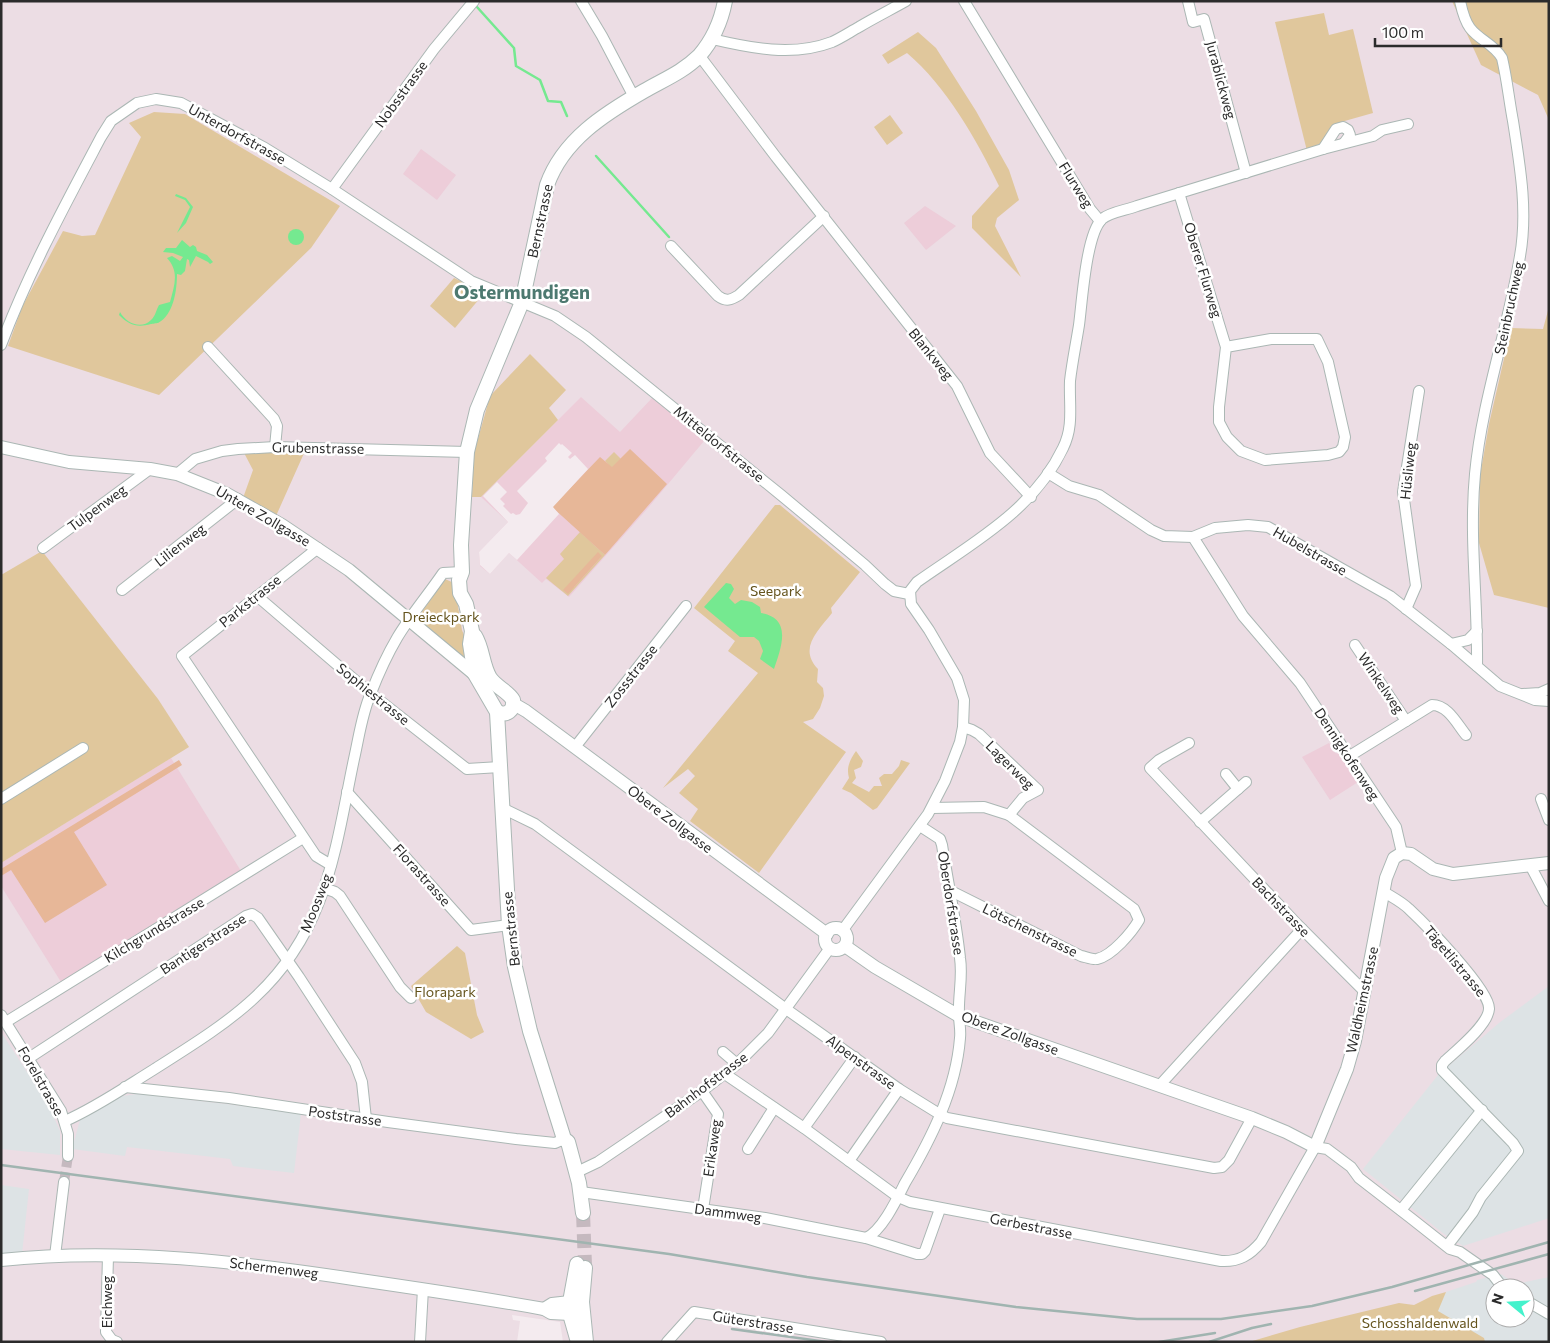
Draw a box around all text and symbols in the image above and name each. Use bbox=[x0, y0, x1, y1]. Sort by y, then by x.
scale bar bbox=[1375, 15, 1501, 47]
text: 100 m bbox=[1382, 23, 1424, 41]
street label: Jurablickweg bbox=[1203, 39, 1240, 121]
street label: Nobsstrasse bbox=[371, 57, 431, 130]
street label: Unterdorfstrasse bbox=[185, 100, 289, 167]
street label: Flurweg bbox=[1056, 159, 1097, 211]
street label: Bernstrasse bbox=[523, 182, 556, 259]
street label: Oberer Flurweg bbox=[1181, 220, 1226, 320]
street label: Steinbruchweg bbox=[1490, 259, 1527, 356]
district label: Ostermundigen bbox=[454, 280, 590, 303]
street label: Blankweg bbox=[905, 324, 958, 383]
street label: Mitteldorfstrasse bbox=[671, 402, 768, 485]
street label: Grubenstrasse bbox=[272, 438, 364, 457]
street label: Hüsliweg bbox=[1396, 441, 1419, 501]
street label: Tulpenweg bbox=[64, 480, 130, 535]
street label: Untere Zollgasse bbox=[213, 482, 314, 550]
street label: Lilienweg bbox=[151, 519, 209, 570]
street label: Hubelstrasse bbox=[1270, 523, 1350, 579]
street label: Parkstrasse bbox=[215, 571, 284, 631]
park label: Seepark bbox=[750, 582, 802, 599]
park label: Dreieckpark bbox=[402, 608, 480, 625]
street label: Zossstrasse bbox=[601, 641, 660, 711]
street label: Winkelweg bbox=[1355, 649, 1408, 717]
street label: Sophiestrasse bbox=[333, 659, 413, 728]
street label: Dennigkofenweg bbox=[1311, 704, 1384, 803]
street label: Lagerweg bbox=[983, 737, 1038, 793]
street label: Obere Zollgasse bbox=[624, 781, 716, 856]
street label: Florastrasse bbox=[390, 840, 455, 909]
street label: Oberdorfstrasse bbox=[935, 850, 968, 956]
street label: Moosweg bbox=[296, 870, 335, 935]
street label: Bachstrasse bbox=[1249, 873, 1314, 940]
street label: Bernstrasse bbox=[498, 891, 523, 967]
street label: Kilchgrundstrasse bbox=[101, 893, 207, 966]
street label: Lötschenstrasse bbox=[980, 899, 1081, 960]
street label: Bantigerstrasse bbox=[157, 910, 249, 978]
street label: Tägetlistrasse bbox=[1421, 922, 1490, 1000]
street label: Waldheimstrasse bbox=[1342, 945, 1381, 1055]
park label: Florapark bbox=[414, 983, 476, 1000]
street label: Obere Zollgasse bbox=[959, 1007, 1061, 1058]
street label: Alpenstrasse bbox=[823, 1031, 899, 1093]
street label: Forelstrasse bbox=[15, 1043, 68, 1118]
street label: Bahnhofstrasse bbox=[661, 1048, 750, 1121]
street label: Poststrasse bbox=[307, 1102, 383, 1129]
street label: Erikaweg bbox=[699, 1118, 724, 1178]
street label: Dammweg bbox=[693, 1199, 763, 1226]
street label: Gerbestrasse bbox=[988, 1209, 1074, 1242]
street label: Schermenweg bbox=[229, 1254, 320, 1281]
street label: Eichweg bbox=[98, 1275, 115, 1328]
north arrow bbox=[1485, 1278, 1535, 1328]
text: N bbox=[1487, 1291, 1507, 1306]
street label: Güterstrasse bbox=[712, 1307, 795, 1336]
park label: Schosshaldenwald bbox=[1362, 1314, 1478, 1331]

